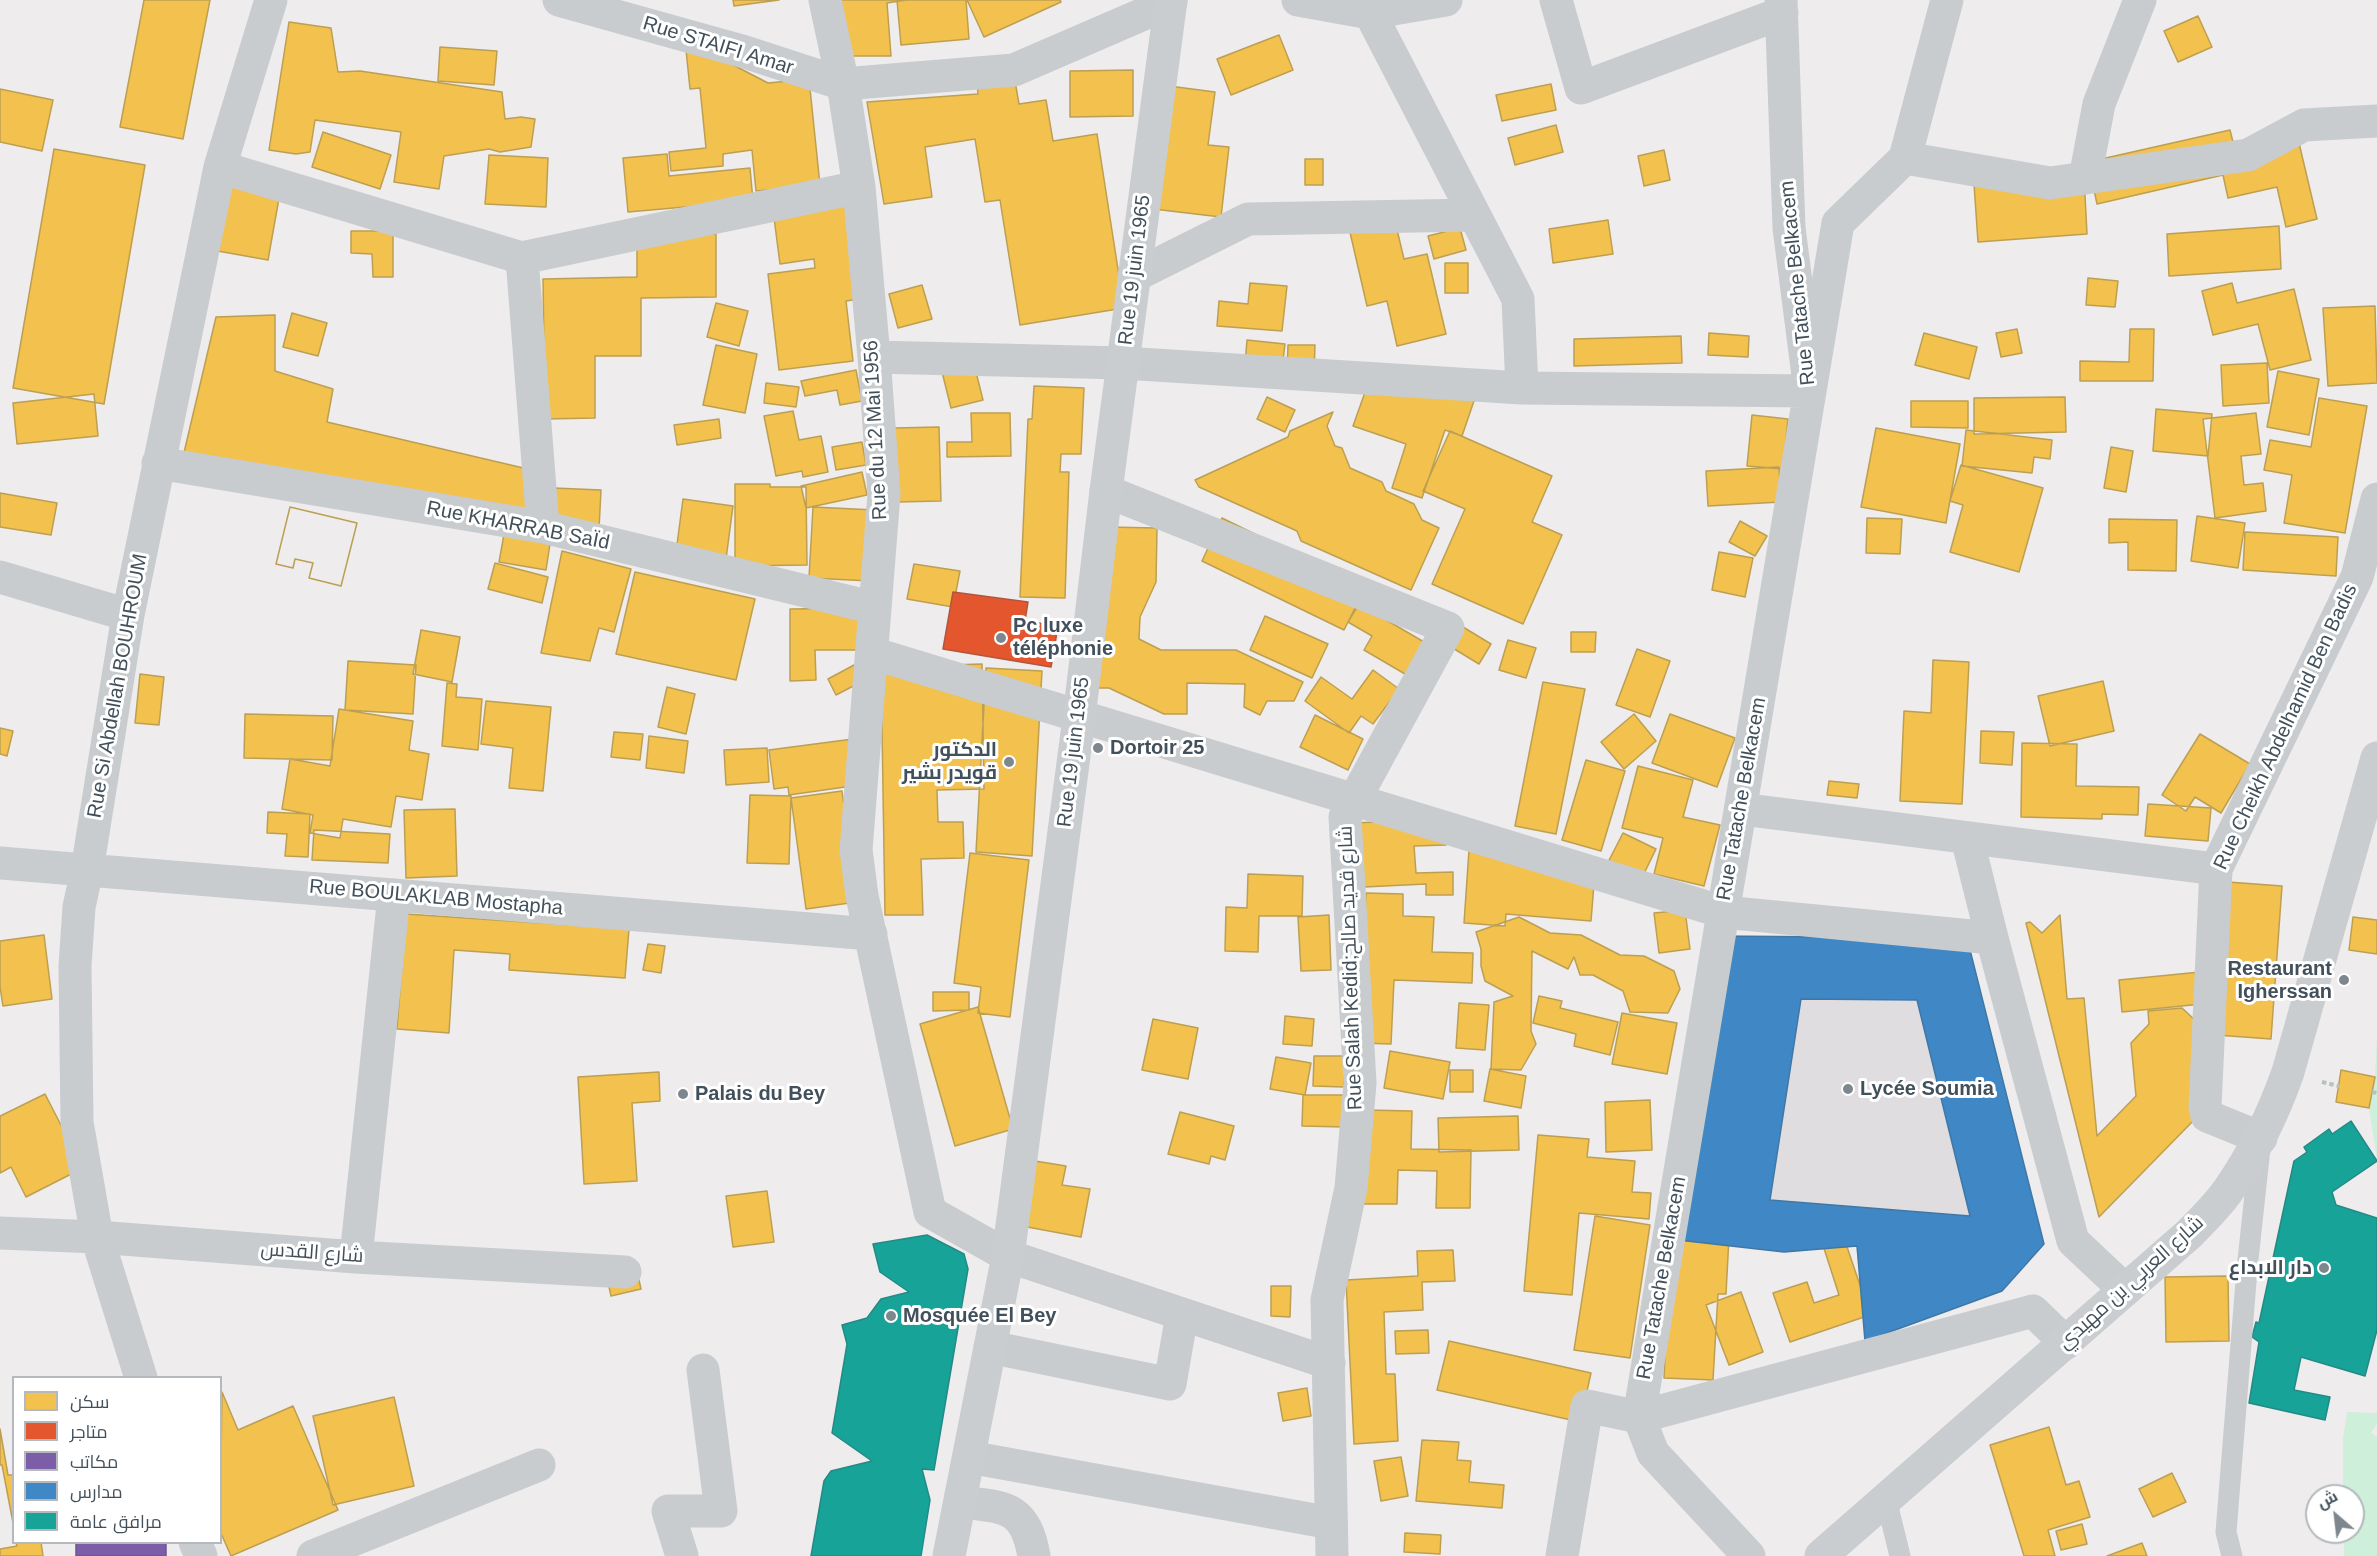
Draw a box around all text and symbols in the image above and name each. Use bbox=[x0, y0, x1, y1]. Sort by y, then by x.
street label: Rue STAIFI Amar bbox=[640, 12, 796, 80]
street label: Rue Tatache Belkacem bbox=[1775, 179, 1821, 387]
street label: Rue 19 juin 1965 bbox=[1114, 193, 1156, 347]
street label: Rue du 12 Mai 1956 bbox=[859, 339, 893, 521]
street label: Rue KHARRAB SaÏd bbox=[425, 497, 611, 555]
street label: Rue Si Abdellah BOUHROUM bbox=[83, 552, 153, 820]
street label: Rue Cheikh Abdelhamid Ben Badis bbox=[2209, 580, 2363, 874]
place label: Pc luxe téléphonie bbox=[1013, 614, 1113, 661]
marker: Pc luxe téléphonie bbox=[994, 631, 1008, 645]
street label: Rue 19 juin 1965 bbox=[1053, 675, 1095, 829]
street label: Rue Tatache Belkacem bbox=[1712, 696, 1772, 902]
place label: Dortoir 25 bbox=[1110, 736, 1204, 760]
place label: الدكتور قويدر بشير bbox=[902, 738, 997, 785]
marker: Dortoir 25 bbox=[1091, 741, 1105, 755]
marker: الدكتور قويدر بشير bbox=[1002, 755, 1016, 769]
street label: Rue Salah Kedid;شارع قديد صالح bbox=[1334, 825, 1368, 1111]
street label: Rue BOULAKLAB Mostapha bbox=[308, 875, 564, 921]
place label: Restaurant Igherssan bbox=[2228, 957, 2332, 1004]
marker: Restaurant Igherssan bbox=[2337, 973, 2351, 987]
place label: Lycée Soumia bbox=[1860, 1077, 1994, 1101]
place label: Palais du Bey bbox=[695, 1082, 825, 1106]
marker: Lycée Soumia bbox=[1841, 1082, 1855, 1096]
marker: Palais du Bey bbox=[676, 1087, 690, 1101]
street label: Rue Tatache Belkacem bbox=[1632, 1175, 1692, 1381]
street label: شارع العربي بن مهيدي bbox=[2053, 1211, 2209, 1355]
street label: شارع القدس bbox=[260, 1237, 364, 1269]
place label: دار الابداع bbox=[2229, 1256, 2312, 1280]
marker: دار الابداع bbox=[2317, 1261, 2331, 1275]
place label: Mosquée El Bey bbox=[903, 1304, 1056, 1328]
marker: Mosquée El Bey bbox=[884, 1309, 898, 1323]
legend bbox=[12, 1376, 222, 1544]
text: سكن bbox=[70, 1392, 109, 1412]
text: متاجر bbox=[70, 1422, 108, 1442]
text: مكاتب bbox=[70, 1452, 118, 1472]
text: مدارس bbox=[70, 1482, 123, 1502]
north arrow bbox=[2305, 1484, 2365, 1544]
text: ش bbox=[2314, 1487, 2340, 1512]
text: مرافق عامة bbox=[70, 1512, 162, 1532]

